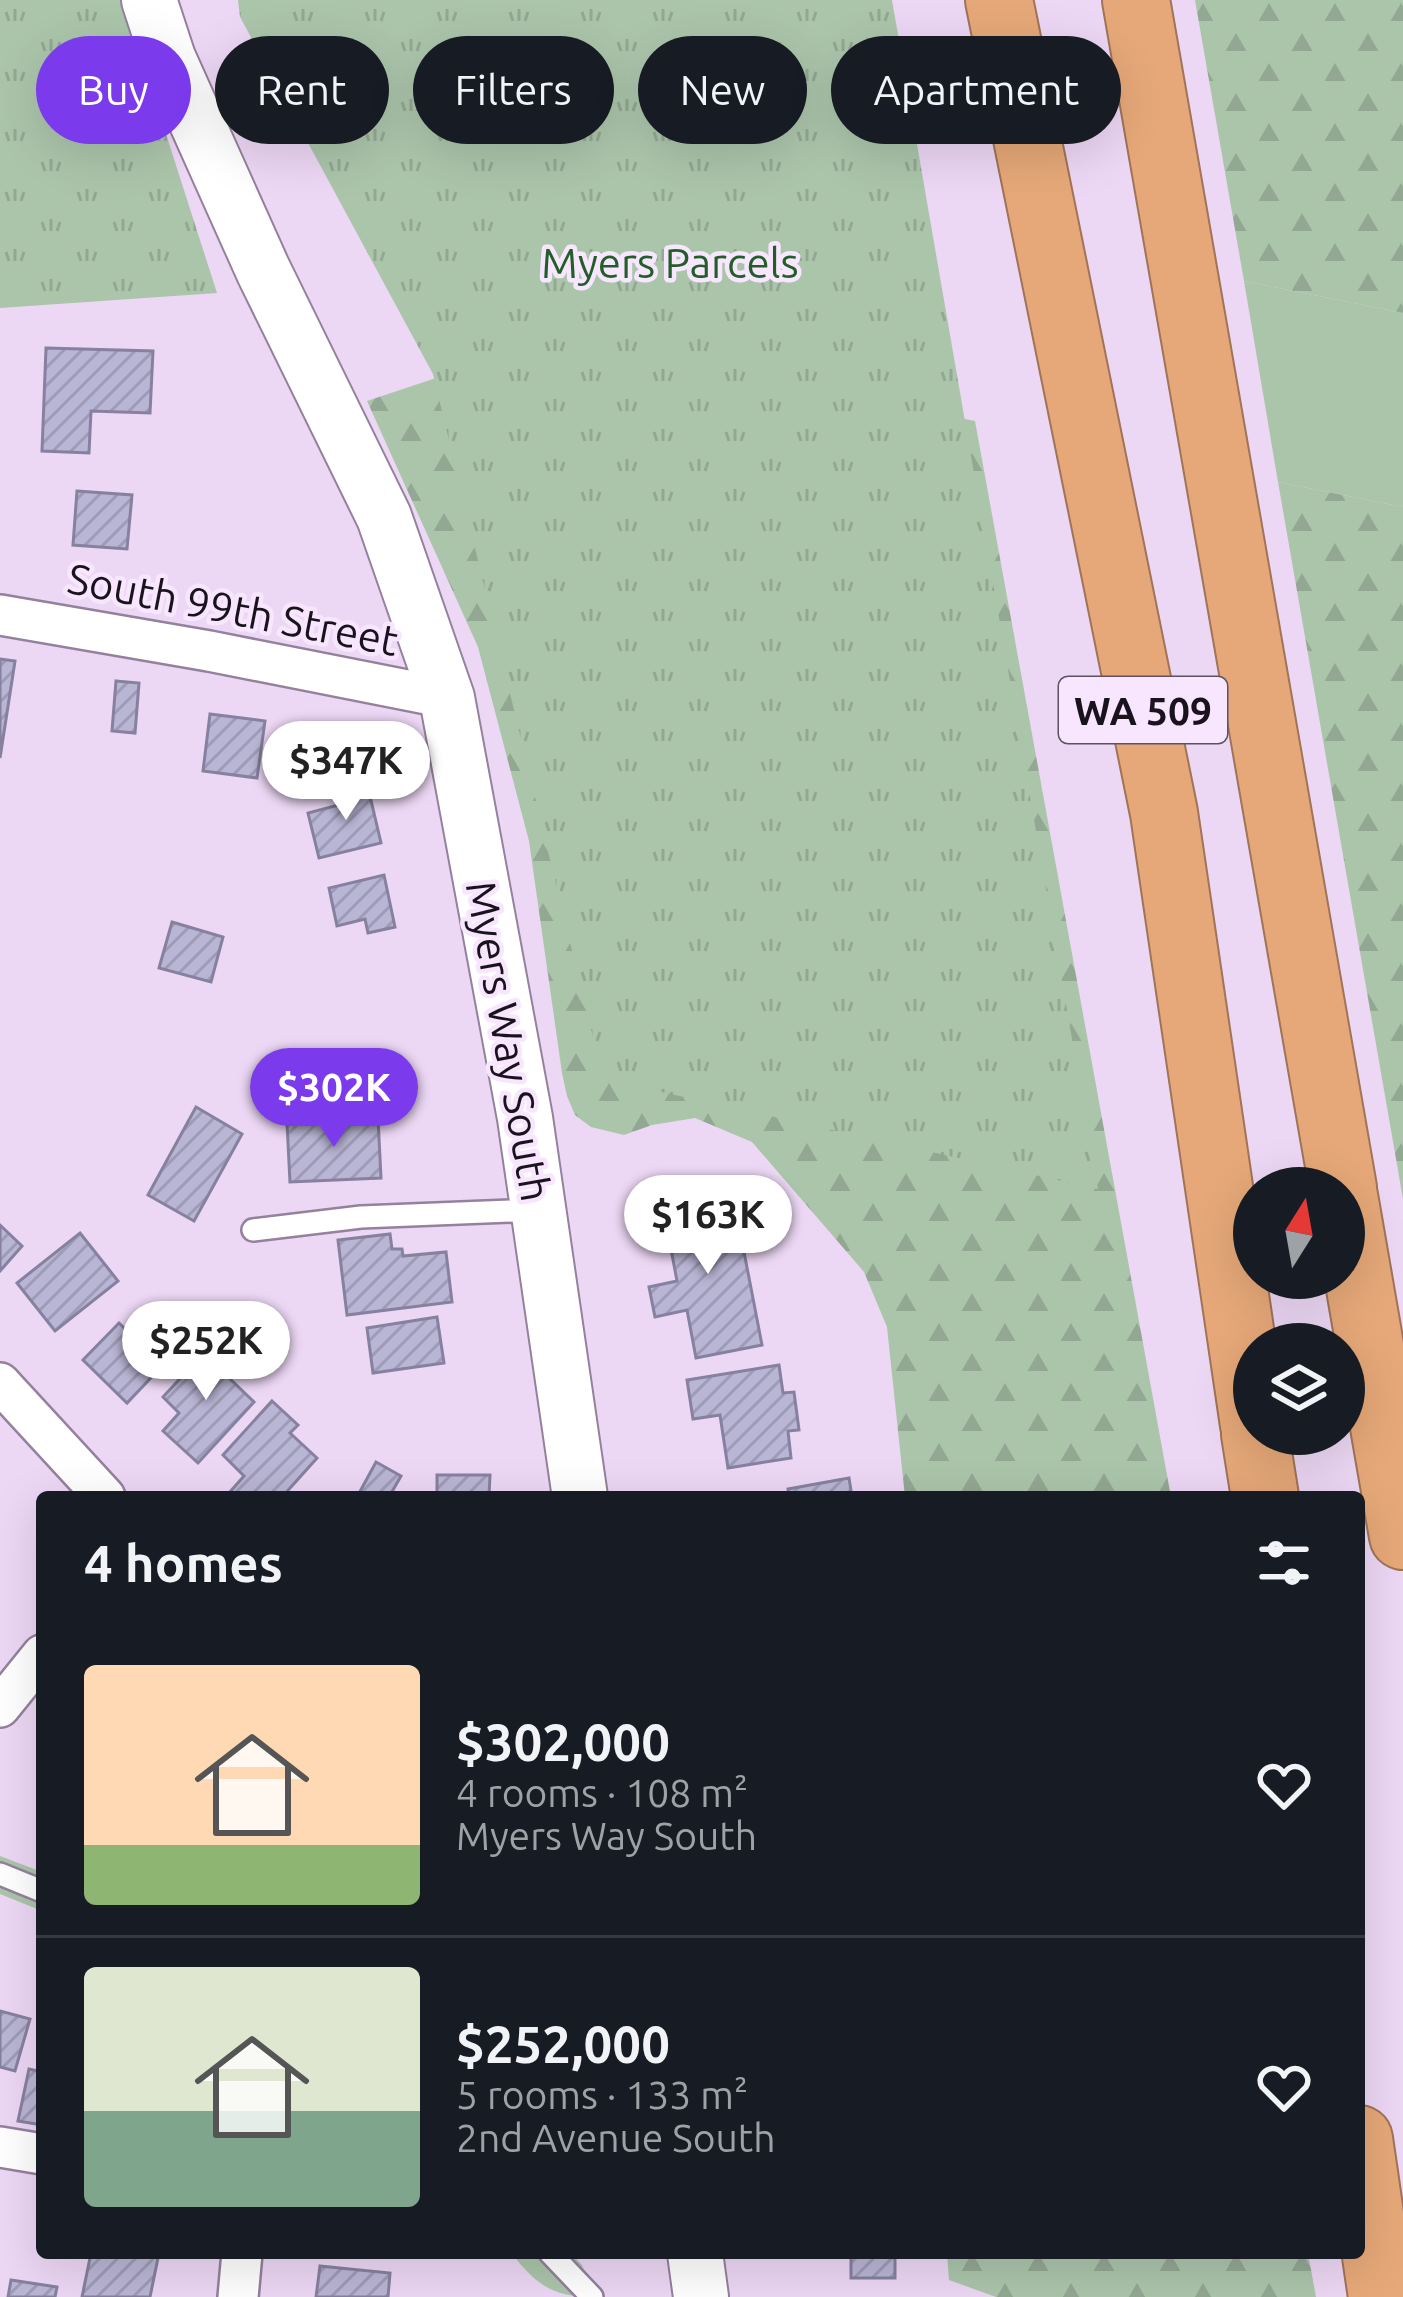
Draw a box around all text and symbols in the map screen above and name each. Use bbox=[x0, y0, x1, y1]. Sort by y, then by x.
chip: Buy bbox=[36, 36, 191, 144]
chip: Rent bbox=[215, 36, 389, 144]
chip: Filters bbox=[413, 36, 614, 144]
chip: New bbox=[638, 36, 807, 144]
chip: Apartment bbox=[831, 36, 1121, 144]
park label: Myers Parcels bbox=[541, 239, 799, 286]
street label: South 99th Street bbox=[64, 554, 402, 664]
road number: WA 509 bbox=[1059, 677, 1227, 743]
pin: $347K bbox=[262, 721, 430, 823]
text: $347K bbox=[289, 738, 403, 781]
street label: Myers Way South bbox=[458, 877, 560, 1205]
pin: $302K bbox=[250, 1048, 418, 1150]
text: $302K bbox=[277, 1065, 391, 1108]
north arrow bbox=[1233, 1167, 1365, 1299]
map controls bbox=[1233, 1167, 1365, 1455]
pin: $163K bbox=[624, 1175, 792, 1277]
text: $163K bbox=[651, 1192, 765, 1235]
pin: $252K bbox=[122, 1301, 290, 1403]
text: $252K bbox=[149, 1318, 263, 1361]
button: layers bbox=[1233, 1323, 1365, 1455]
icon: filters bbox=[1251, 1530, 1317, 1596]
text: 4 homes bbox=[84, 1534, 283, 1592]
icon: home bbox=[180, 1713, 324, 1857]
text: $302,000 bbox=[456, 1713, 670, 1771]
icon: heart bbox=[1251, 1752, 1317, 1818]
text: 4 rooms · 108 m² bbox=[456, 1771, 748, 1814]
text: Myers Way South bbox=[456, 1814, 757, 1857]
icon: home bbox=[180, 2015, 324, 2159]
text: $252,000 bbox=[456, 2015, 670, 2073]
icon: heart bbox=[1251, 2054, 1317, 2120]
text: 5 rooms · 133 m² bbox=[456, 2073, 748, 2116]
text: 2nd Avenue South bbox=[456, 2116, 775, 2159]

